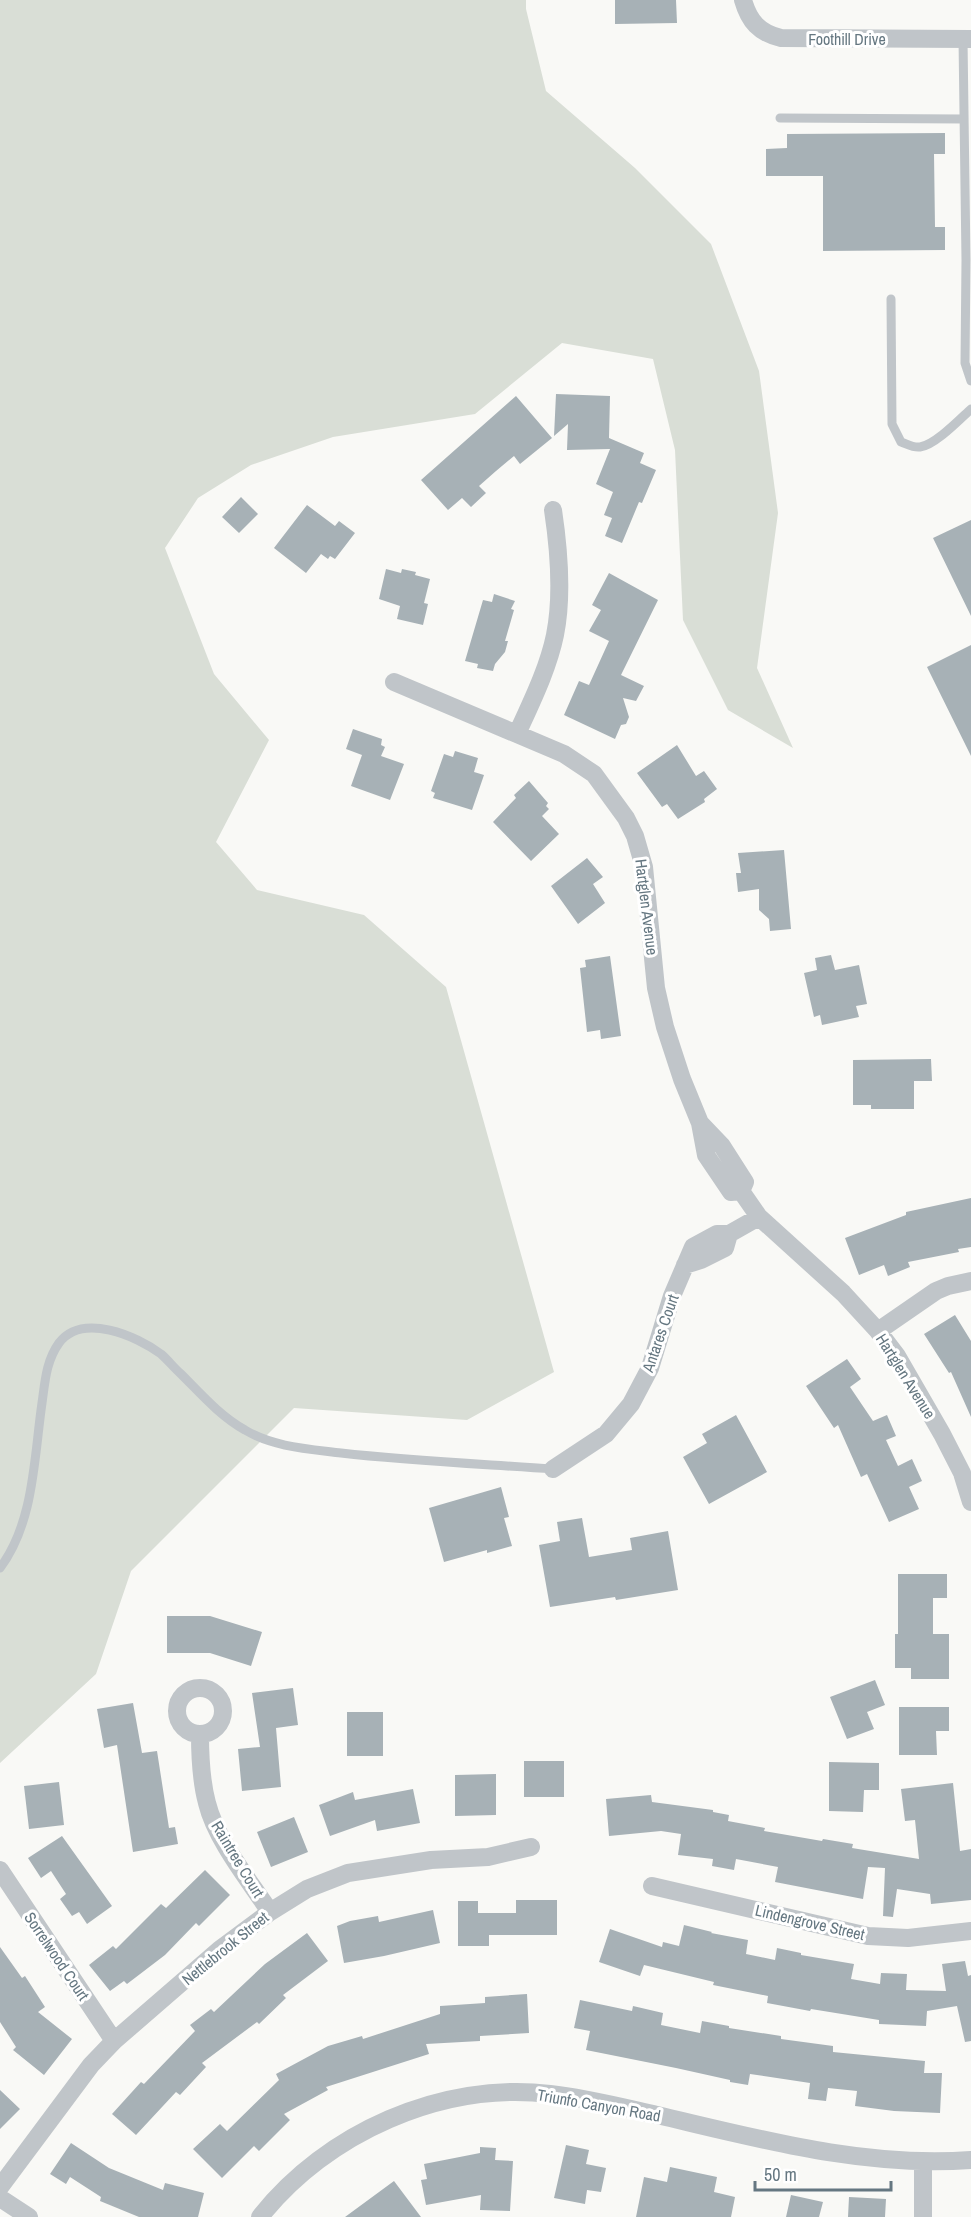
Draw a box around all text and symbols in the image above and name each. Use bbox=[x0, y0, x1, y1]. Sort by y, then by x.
street label: Foothill Drive bbox=[808, 28, 886, 50]
street label: Hartglen Avenue bbox=[630, 858, 664, 956]
street label: Antares Court bbox=[636, 1291, 684, 1376]
street label: Hartglen Avenue bbox=[871, 1329, 941, 1423]
street label: Raintree Court bbox=[206, 1816, 270, 1902]
street label: Lindengrove Street bbox=[753, 1899, 867, 1945]
street label: Nettlebrook Street bbox=[177, 1906, 273, 1990]
street label: Sorrelwood Court bbox=[19, 1908, 95, 2005]
street label: Triunfo Canyon Road bbox=[536, 2083, 662, 2127]
scale bar bbox=[755, 2154, 892, 2192]
text: 50 m bbox=[764, 2162, 797, 2187]

